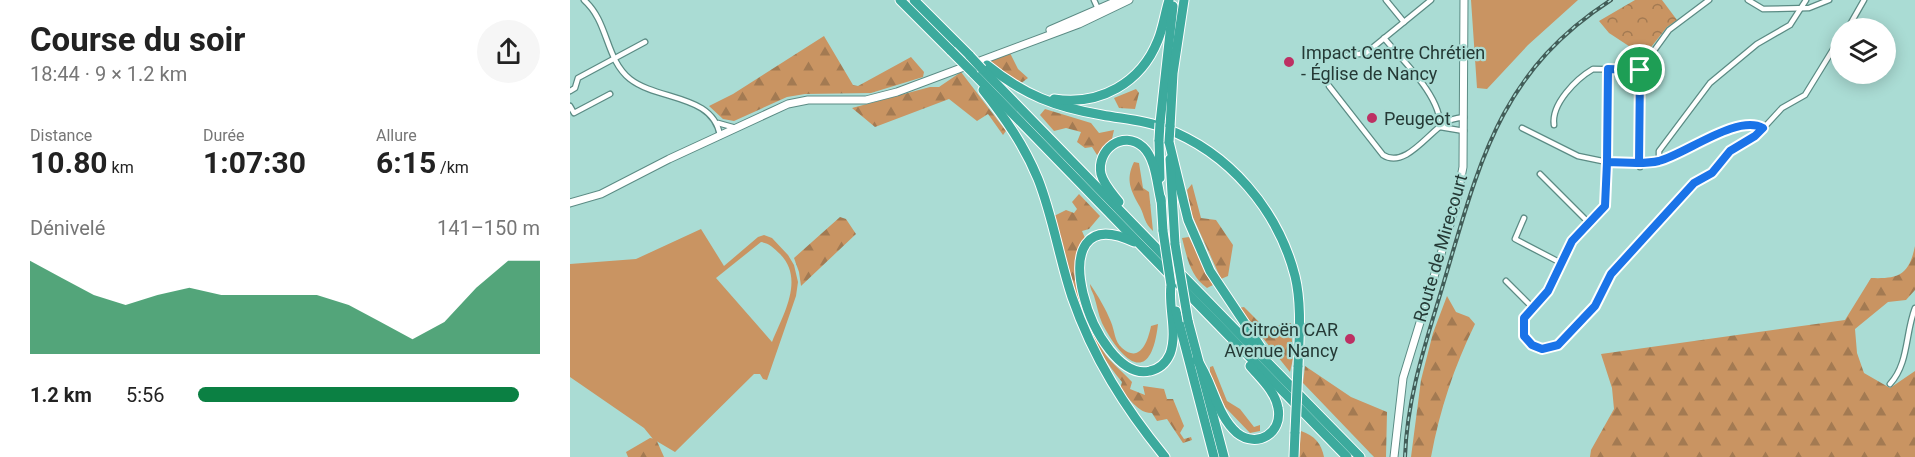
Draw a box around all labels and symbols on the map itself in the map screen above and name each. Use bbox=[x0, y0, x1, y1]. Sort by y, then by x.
place label: Impact Centre Chrétien - Église de Nancy bbox=[1301, 42, 1485, 84]
pin bbox=[1614, 44, 1665, 95]
marker: Impact Centre Chrétien - Église de Nancy bbox=[1282, 55, 1296, 69]
place label: Peugeot bbox=[1384, 108, 1451, 129]
marker: Peugeot bbox=[1365, 111, 1379, 125]
street label: Route de Mirecourt bbox=[1409, 171, 1471, 324]
place label: Citroën CAR Avenue Nancy bbox=[1224, 319, 1338, 361]
marker: Citroën CAR Avenue Nancy bbox=[1343, 332, 1357, 346]

